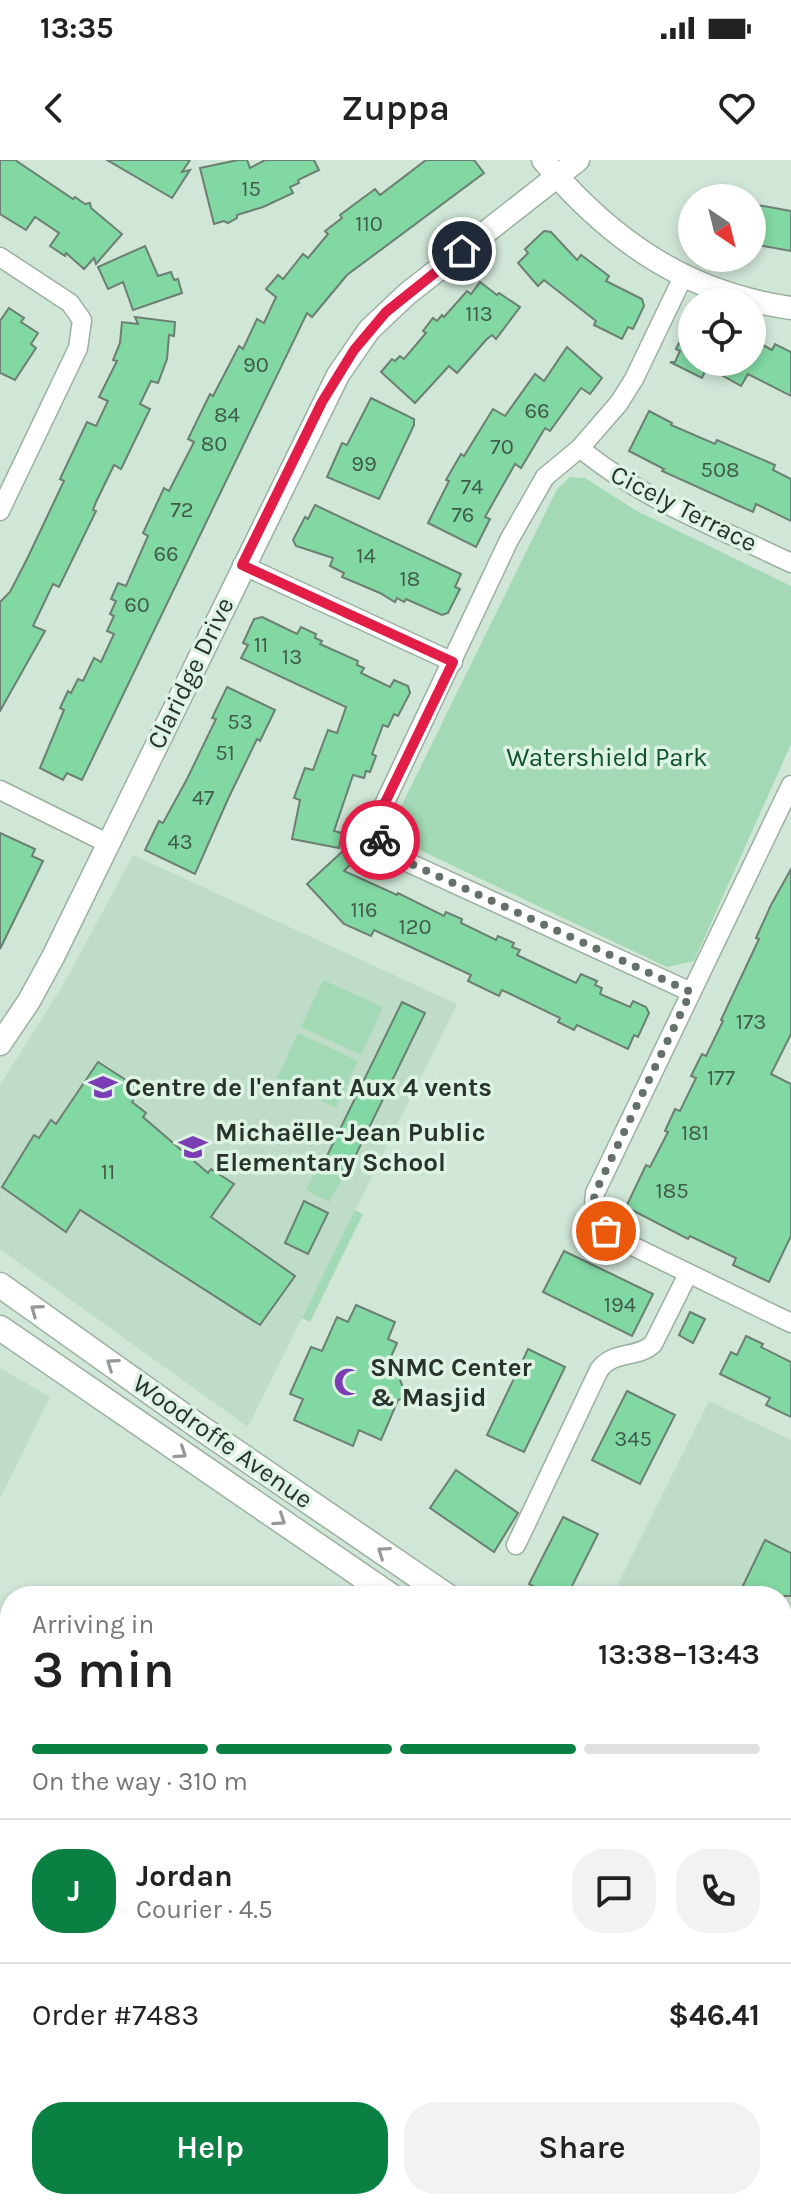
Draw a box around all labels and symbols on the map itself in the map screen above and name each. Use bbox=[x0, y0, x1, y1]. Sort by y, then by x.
house number: 15 bbox=[241, 176, 261, 202]
north arrow bbox=[678, 184, 766, 272]
house number: 110 bbox=[355, 211, 383, 237]
pin bbox=[428, 217, 496, 285]
house number: 113 bbox=[465, 301, 493, 327]
house number: 90 bbox=[243, 352, 269, 378]
house number: 66 bbox=[524, 398, 550, 424]
house number: 84 bbox=[214, 402, 240, 428]
house number: 80 bbox=[201, 431, 227, 457]
house number: 70 bbox=[490, 434, 514, 460]
house number: 99 bbox=[351, 451, 377, 477]
house number: 508 bbox=[701, 457, 740, 483]
street label: Cicely Terrace bbox=[605, 458, 762, 559]
house number: 74 bbox=[461, 474, 483, 500]
house number: 72 bbox=[170, 497, 194, 523]
house number: 76 bbox=[452, 502, 474, 528]
house number: 66 bbox=[153, 541, 179, 567]
house number: 14 bbox=[356, 543, 376, 569]
house number: 18 bbox=[400, 566, 420, 592]
house number: 60 bbox=[124, 592, 150, 618]
street label: Claridge Drive bbox=[140, 592, 241, 754]
house number: 11 bbox=[254, 632, 268, 658]
house number: 13 bbox=[282, 644, 302, 670]
house number: 53 bbox=[227, 709, 253, 735]
house number: 51 bbox=[215, 740, 235, 766]
park label: Watershield Park bbox=[506, 742, 708, 773]
house number: 47 bbox=[192, 785, 214, 811]
courier bbox=[340, 800, 420, 880]
house number: 43 bbox=[167, 829, 193, 855]
house number: 116 bbox=[350, 897, 378, 923]
house number: 120 bbox=[398, 914, 432, 940]
house number: 173 bbox=[736, 1009, 766, 1035]
house number: 177 bbox=[707, 1065, 735, 1091]
school or university icon: Centre de l'enfant Aux 4 vents bbox=[88, 1072, 118, 1102]
place label: Centre de l'enfant Aux 4 vents bbox=[125, 1072, 492, 1103]
place label: Michaëlle-Jean Public Elementary School bbox=[215, 1117, 485, 1178]
house number: 181 bbox=[681, 1120, 709, 1146]
school or university icon: Michaëlle-Jean Public Elementary School bbox=[178, 1132, 208, 1162]
house number: 11 bbox=[101, 1159, 115, 1185]
house number: 185 bbox=[655, 1178, 689, 1204]
pin bbox=[572, 1197, 640, 1265]
house number: 194 bbox=[604, 1292, 636, 1318]
one-way arrow bbox=[30, 1305, 44, 1320]
place label: SNMC Center & Masjid bbox=[370, 1352, 532, 1413]
one-way arrow bbox=[106, 1360, 120, 1374]
mosque icon: SNMC Center & Masjid bbox=[333, 1367, 363, 1397]
street label: Woodroffe Avenue bbox=[127, 1368, 319, 1515]
house number: 345 bbox=[614, 1426, 652, 1452]
one-way arrow bbox=[173, 1443, 187, 1458]
one-way arrow bbox=[272, 1510, 286, 1525]
one-way arrow bbox=[378, 1547, 392, 1562]

